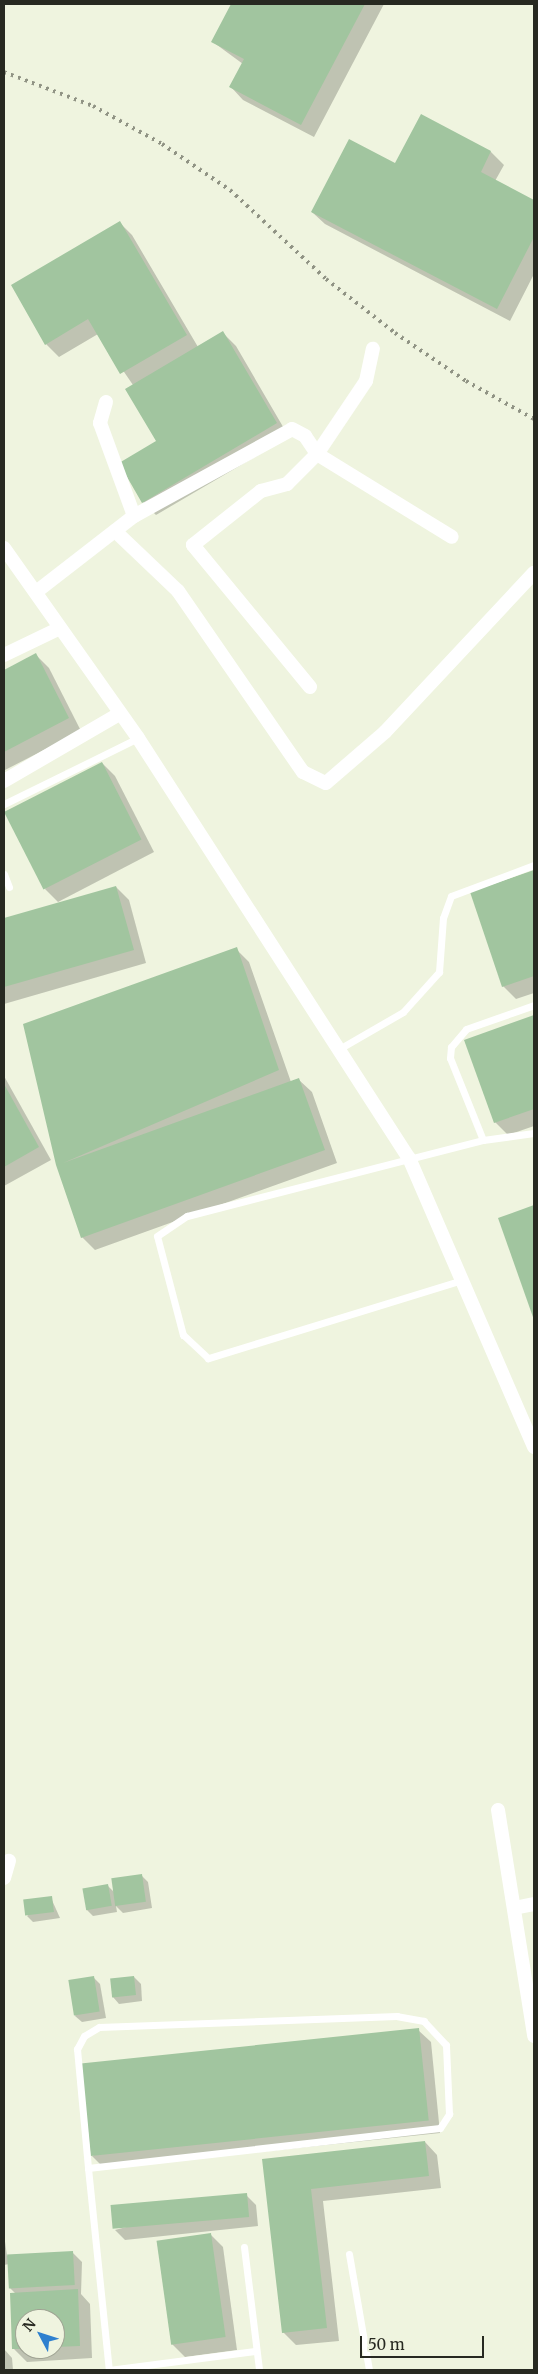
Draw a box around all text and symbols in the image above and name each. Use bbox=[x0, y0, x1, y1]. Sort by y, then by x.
north arrow bbox=[15, 2309, 65, 2359]
text: N bbox=[19, 2315, 40, 2335]
scale bar bbox=[363, 2326, 487, 2358]
text: 50 m bbox=[368, 2335, 405, 2354]

